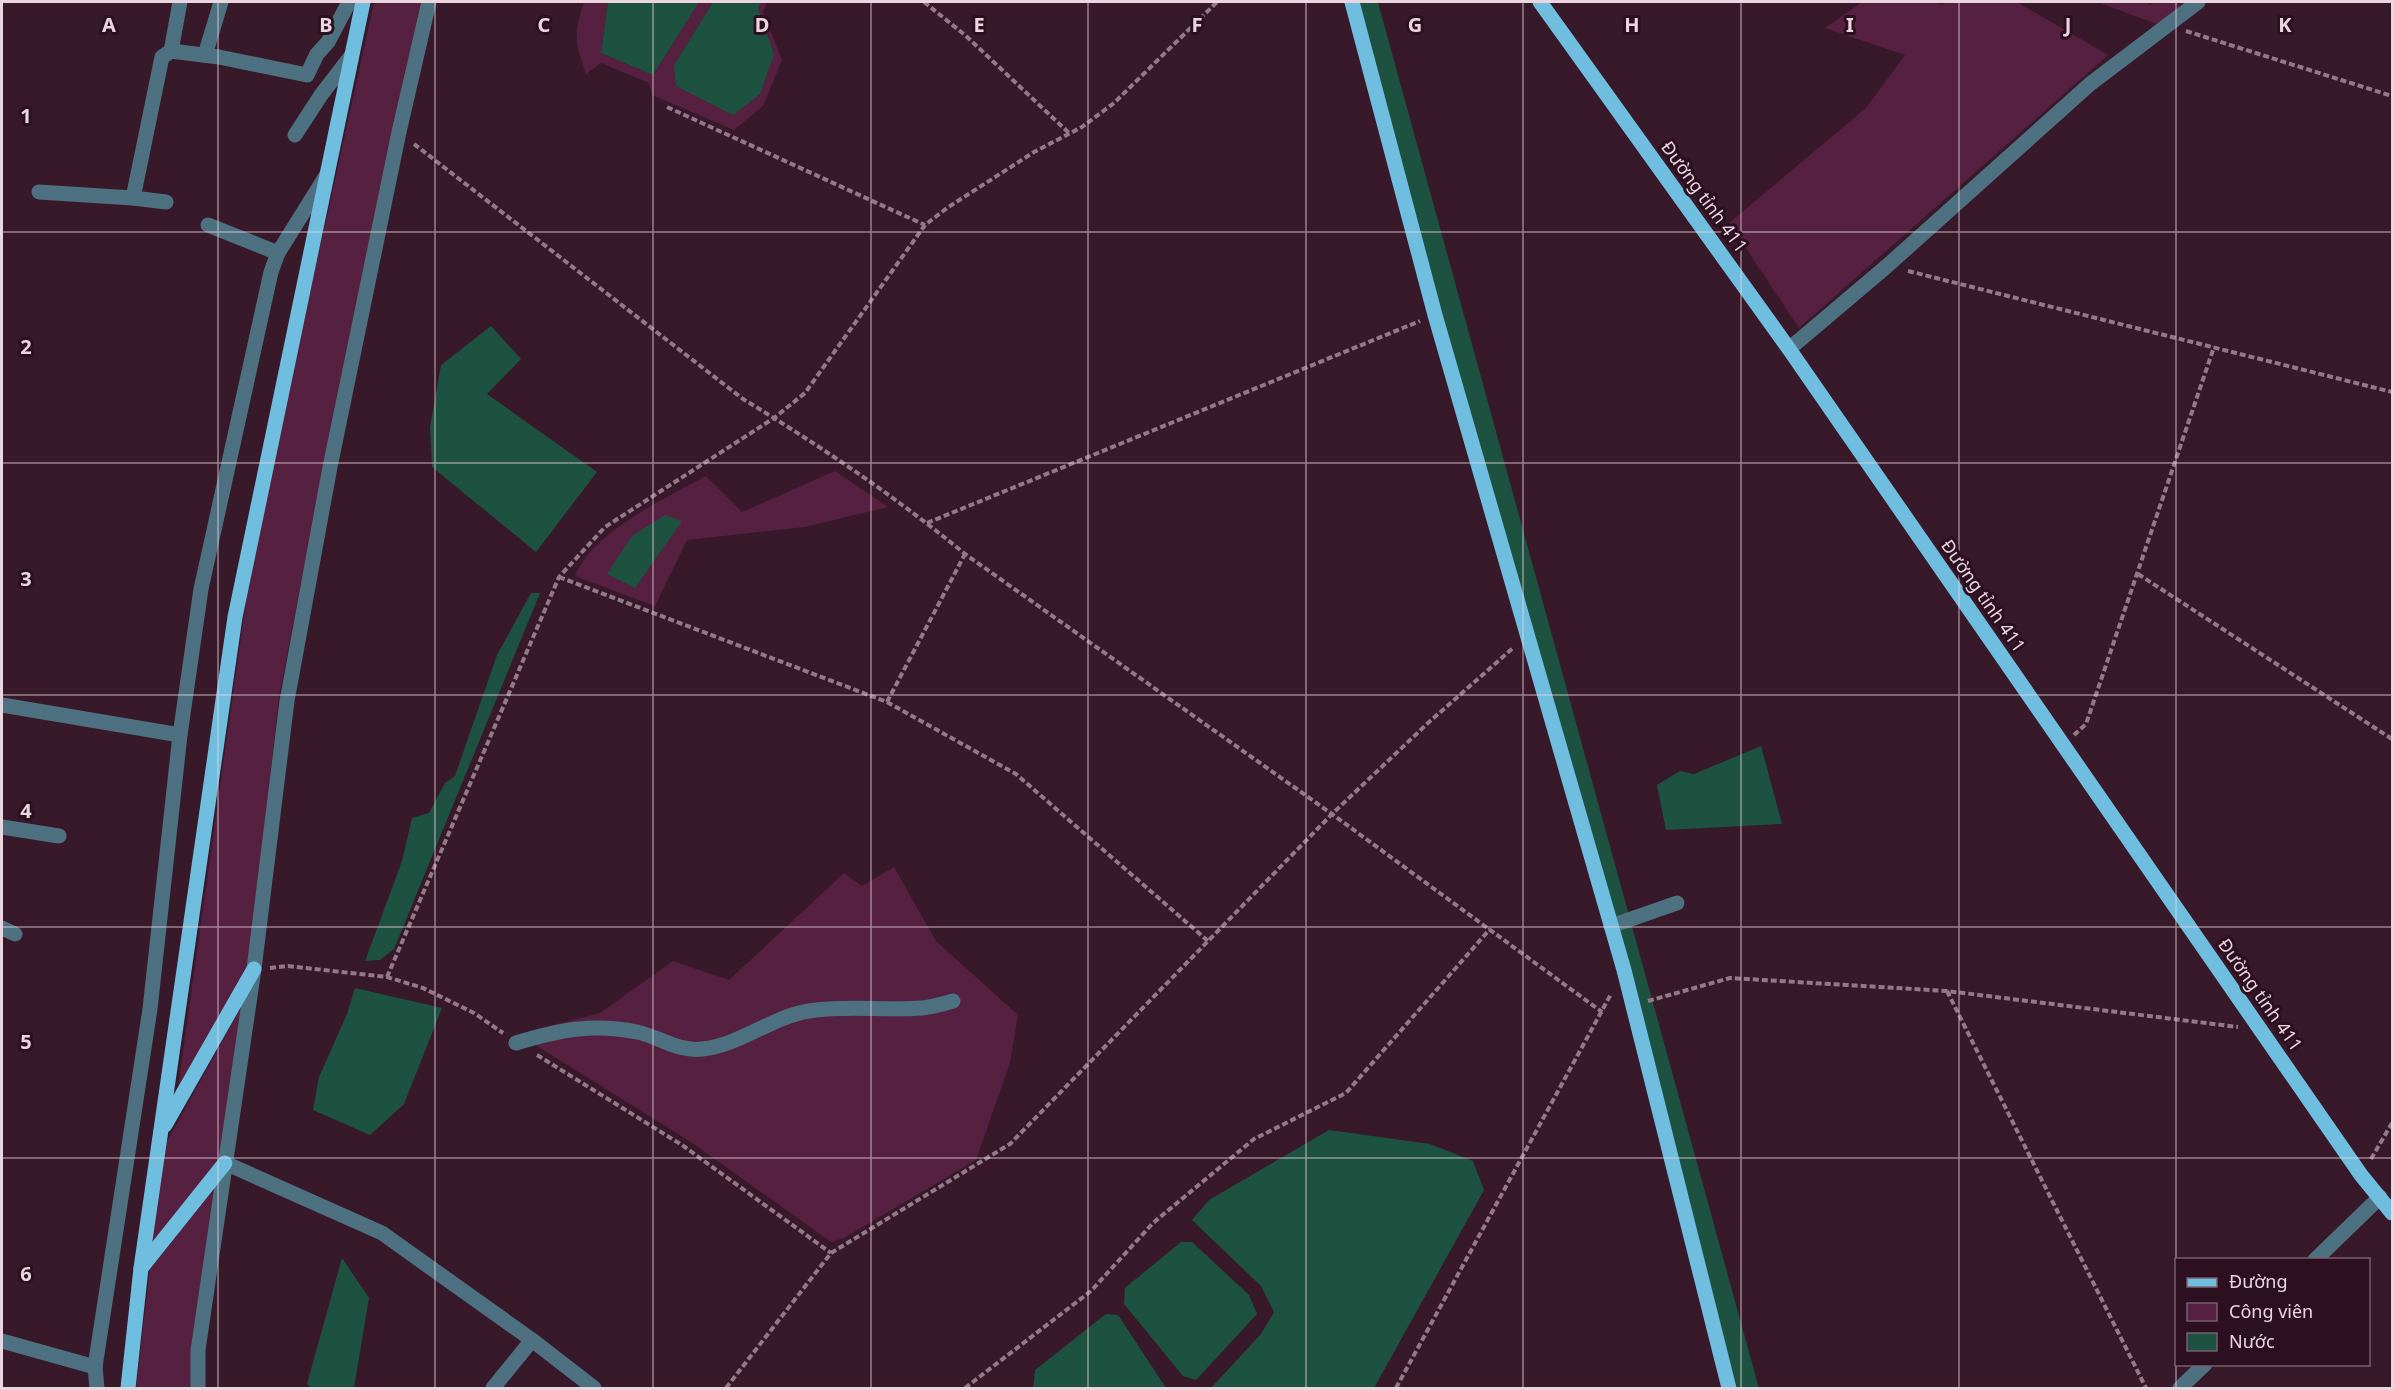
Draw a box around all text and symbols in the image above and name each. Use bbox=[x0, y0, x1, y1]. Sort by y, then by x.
text: A bbox=[102, 11, 116, 38]
text: B bbox=[319, 11, 333, 38]
text: C bbox=[538, 11, 551, 38]
text: D bbox=[755, 11, 769, 38]
text: E bbox=[973, 11, 985, 38]
text: F bbox=[1192, 11, 1202, 38]
text: G bbox=[1408, 11, 1422, 38]
text: H bbox=[1624, 11, 1640, 38]
text: I bbox=[1846, 11, 1854, 38]
text: J bbox=[2063, 11, 2071, 38]
text: K bbox=[2278, 11, 2292, 38]
text: 1 bbox=[20, 102, 32, 129]
street label: Đường tỉnh 411 bbox=[1656, 136, 1753, 257]
text: 2 bbox=[20, 333, 32, 360]
street label: Đường tỉnh 411 bbox=[1936, 534, 2032, 656]
text: 3 bbox=[20, 565, 32, 592]
text: 4 bbox=[20, 797, 32, 824]
street label: Đường tỉnh 411 bbox=[2213, 933, 2309, 1055]
text: 5 bbox=[20, 1028, 32, 1055]
legend bbox=[2175, 1258, 2370, 1366]
text: 6 bbox=[20, 1260, 32, 1287]
text: Đường bbox=[2229, 1269, 2288, 1293]
text: Công viên bbox=[2229, 1299, 2313, 1323]
text: Nước bbox=[2229, 1329, 2275, 1353]

